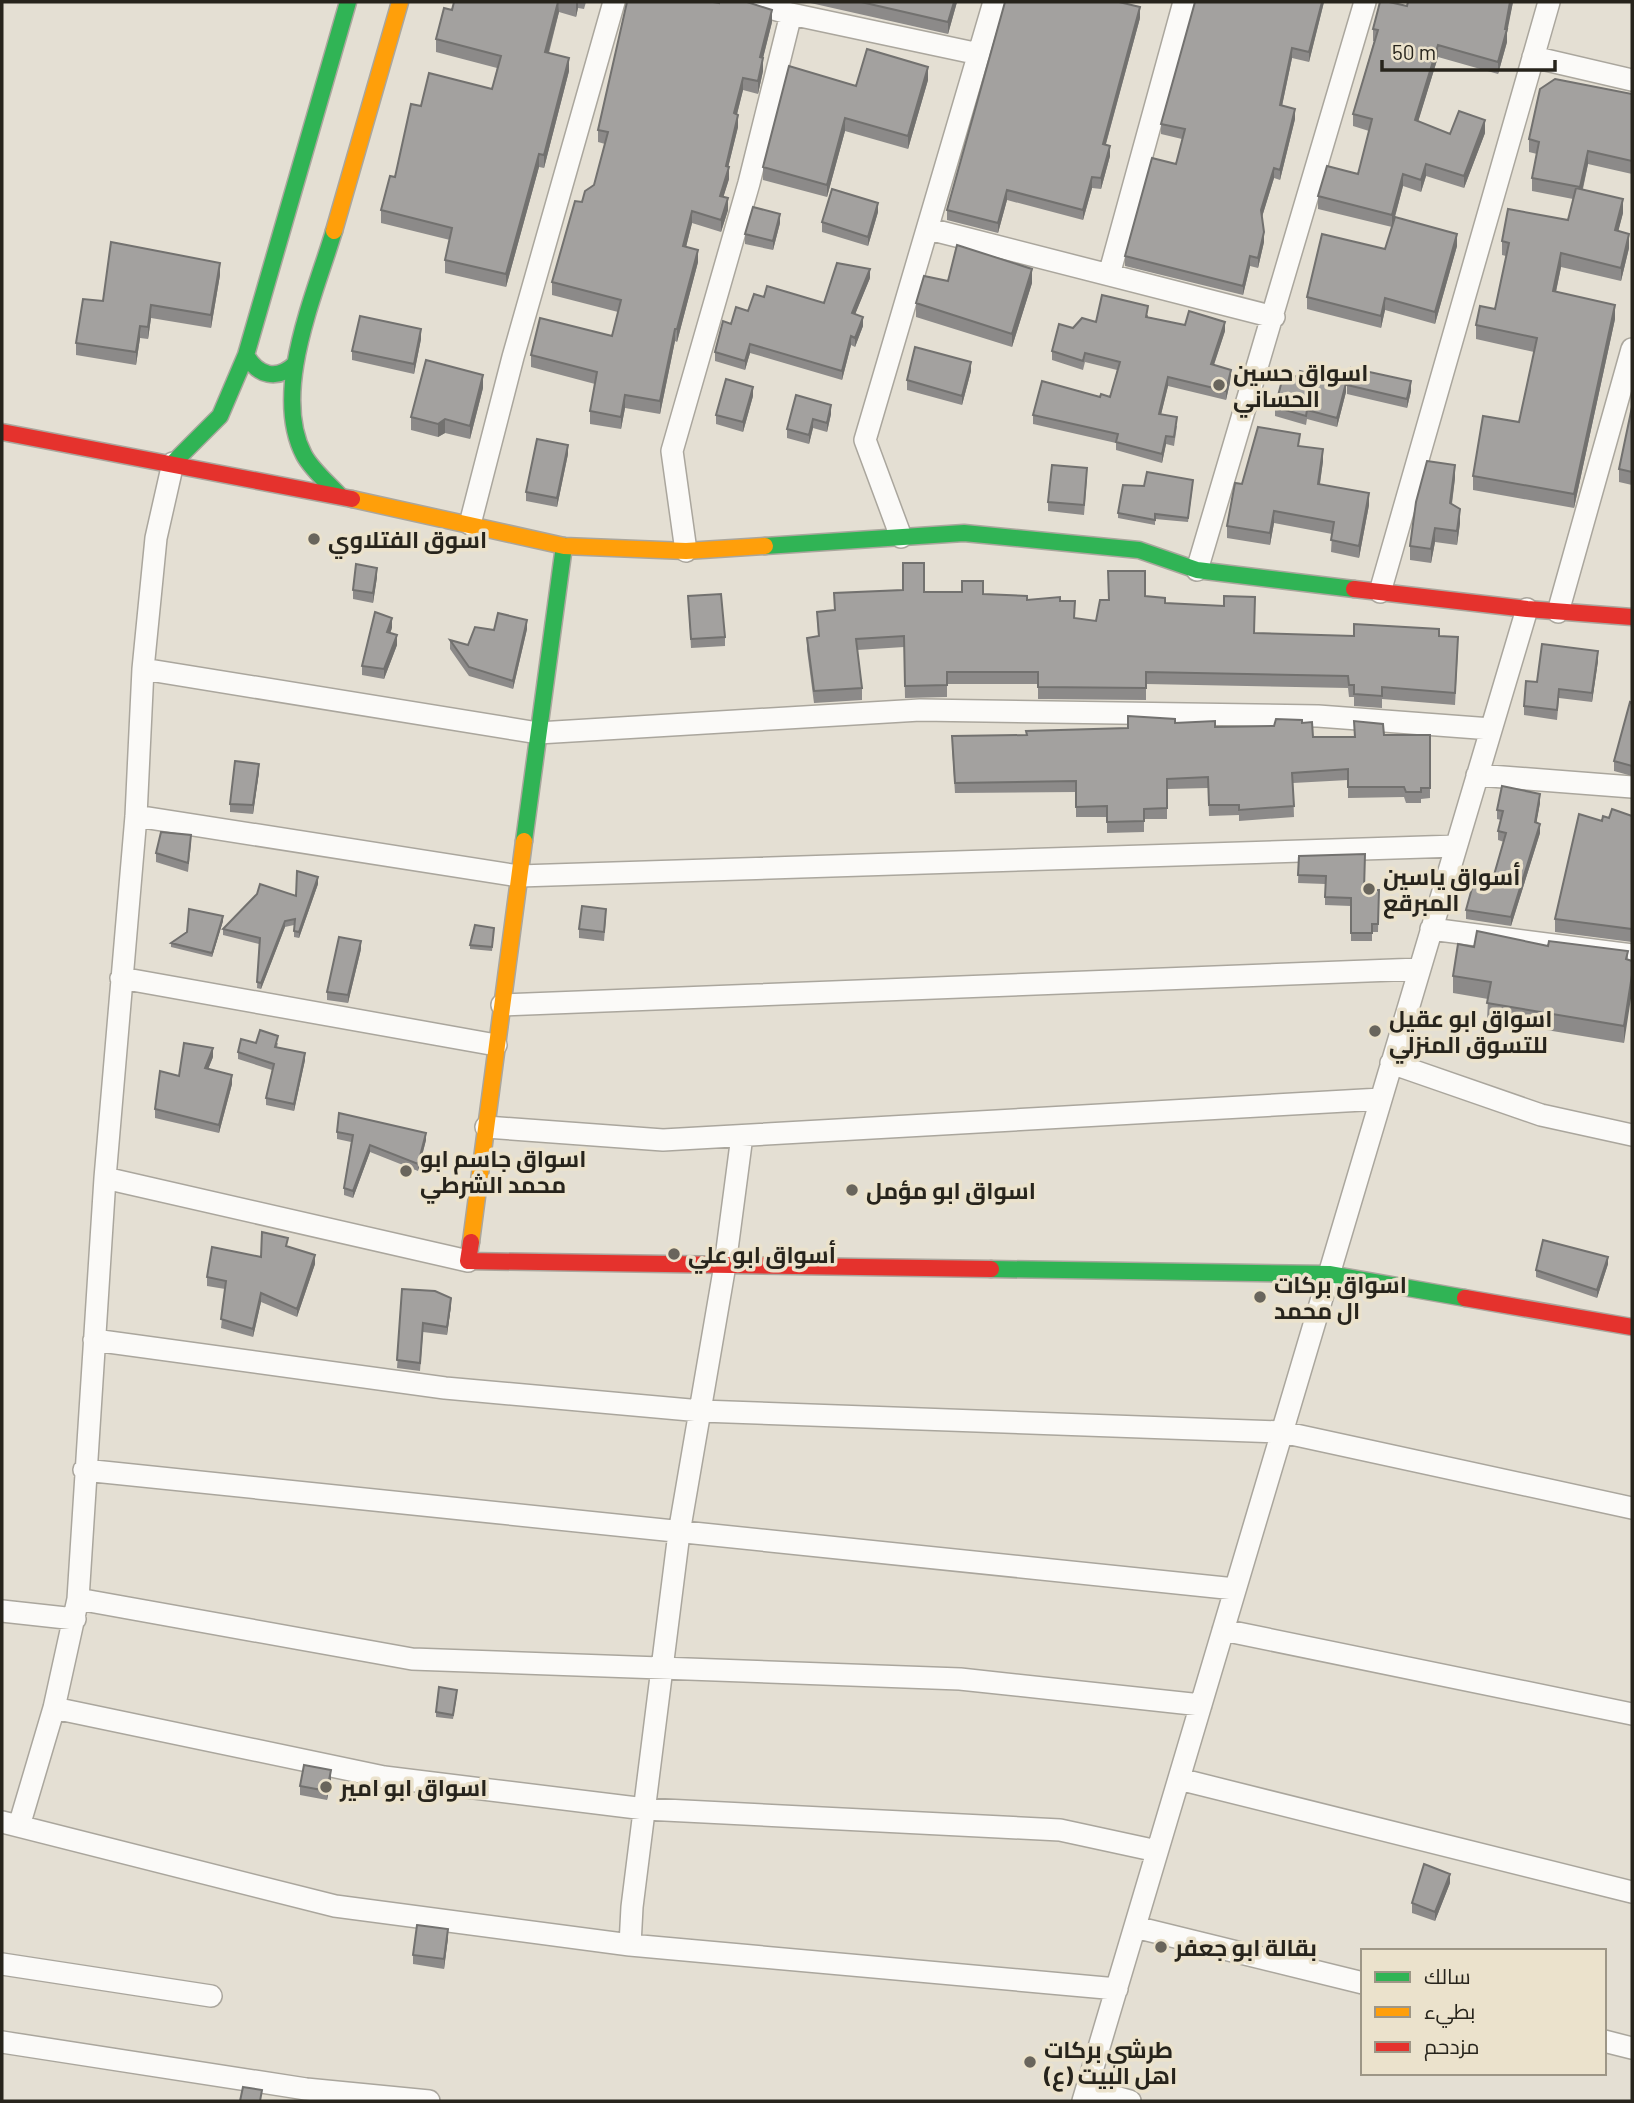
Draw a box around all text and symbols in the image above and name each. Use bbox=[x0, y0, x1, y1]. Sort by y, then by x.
scale bar bbox=[1382, 28, 1555, 72]
text: 50 m bbox=[1392, 39, 1436, 64]
place label: اسواق حسين الحساني bbox=[1233, 358, 1368, 418]
marker: اسواق حسين الحساني bbox=[1211, 377, 1227, 393]
place label: اسوق الفتلاوي bbox=[328, 525, 487, 559]
marker: اسوق الفتلاوي bbox=[306, 531, 322, 547]
place label: أسواق ياسين المبرقع bbox=[1383, 862, 1520, 919]
marker: أسواق ياسين المبرقع bbox=[1361, 881, 1377, 897]
place label: اسواق ابو عقيل للتسوق المنزلي bbox=[1389, 1004, 1552, 1064]
marker: اسواق ابو عقيل للتسوق المنزلي bbox=[1367, 1023, 1383, 1039]
place label: اسواق جاسم ابو محمد الشرطي bbox=[420, 1144, 586, 1204]
marker: اسواق جاسم ابو محمد الشرطي bbox=[398, 1163, 414, 1179]
place label: اسواق ابو مؤمل bbox=[866, 1176, 1036, 1205]
marker: اسواق ابو مؤمل bbox=[844, 1182, 860, 1198]
place label: أسواق ابو علي bbox=[688, 1240, 836, 1274]
marker: أسواق ابو علي bbox=[666, 1246, 682, 1262]
place label: اسواق بركات ال محمد bbox=[1274, 1270, 1407, 1325]
marker: اسواق بركات ال محمد bbox=[1252, 1289, 1268, 1305]
place label: اسواق ابو امير bbox=[339, 1773, 487, 1802]
marker: اسواق ابو امير bbox=[318, 1779, 334, 1795]
place label: بقالة ابو جعفر bbox=[1174, 1933, 1317, 1962]
marker: بقالة ابو جعفر bbox=[1153, 1939, 1169, 1955]
legend bbox=[1361, 1949, 1606, 2075]
text: سالك bbox=[1424, 1963, 1471, 1988]
text: بطيء bbox=[1424, 1998, 1475, 2028]
text: مزدحم bbox=[1424, 2033, 1479, 2061]
place label: طرشي بركات اهل البيت (ع) bbox=[1043, 2035, 1177, 2092]
marker: طرشي بركات اهل البيت (ع) bbox=[1022, 2054, 1038, 2070]

